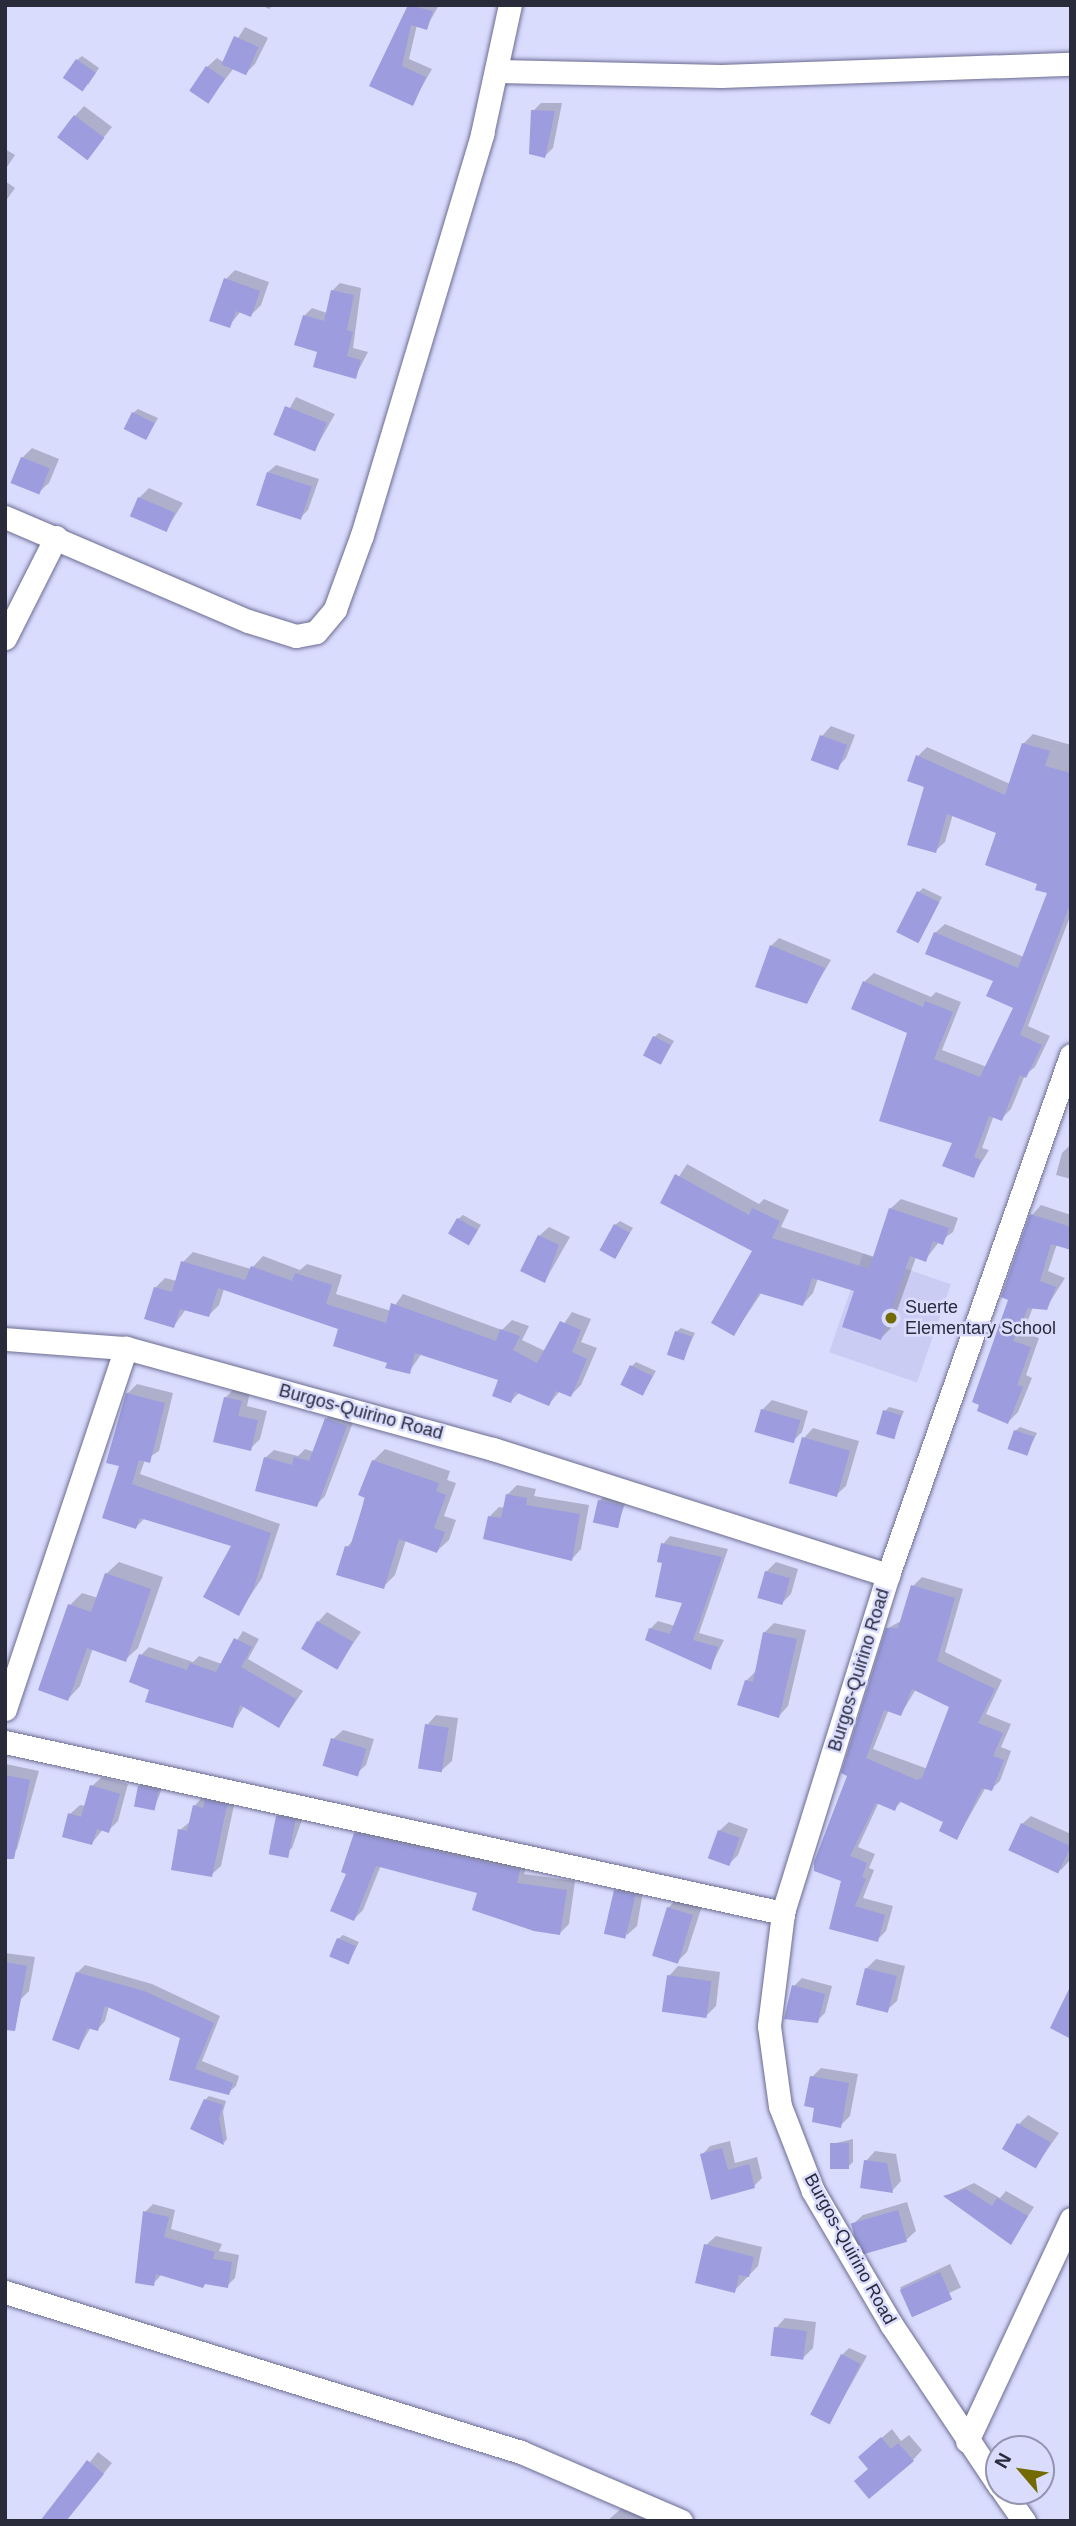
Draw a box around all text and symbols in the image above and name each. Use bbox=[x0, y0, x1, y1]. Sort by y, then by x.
place label: Suerte Elementary School bbox=[905, 1297, 1056, 1340]
marker: Suerte Elementary School bbox=[883, 1310, 899, 1326]
street label: Burgos-Quirino Road bbox=[277, 1380, 445, 1444]
street label: Burgos-Quirino Road bbox=[824, 1586, 894, 1754]
street label: Burgos-Quirino Road bbox=[800, 2170, 900, 2328]
north arrow bbox=[985, 2435, 1055, 2505]
text: N bbox=[990, 2449, 1015, 2472]

